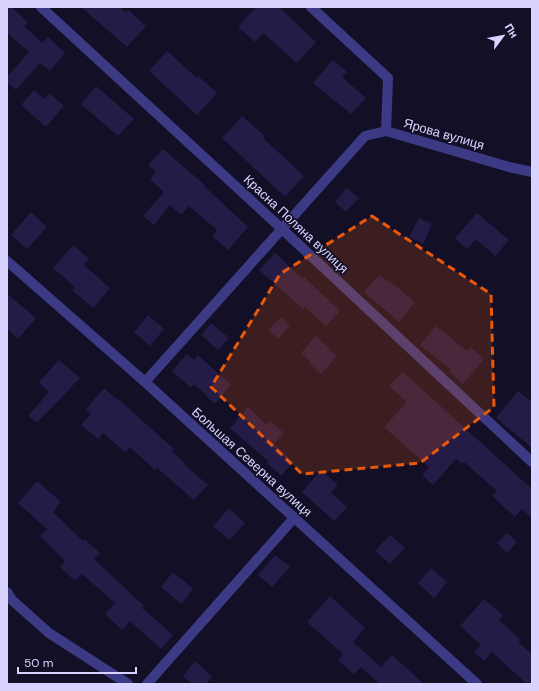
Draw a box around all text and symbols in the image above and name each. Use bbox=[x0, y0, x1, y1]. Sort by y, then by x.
north arrow bbox=[483, 16, 523, 56]
text: Пн bbox=[502, 21, 521, 41]
street label: Ярова вулиця bbox=[402, 114, 486, 154]
street label: Красна Поляна вулиця bbox=[240, 171, 352, 277]
street label: Большая Северна вулиця bbox=[188, 404, 316, 520]
scale bar bbox=[18, 649, 136, 675]
text: 50 m bbox=[24, 655, 53, 671]

